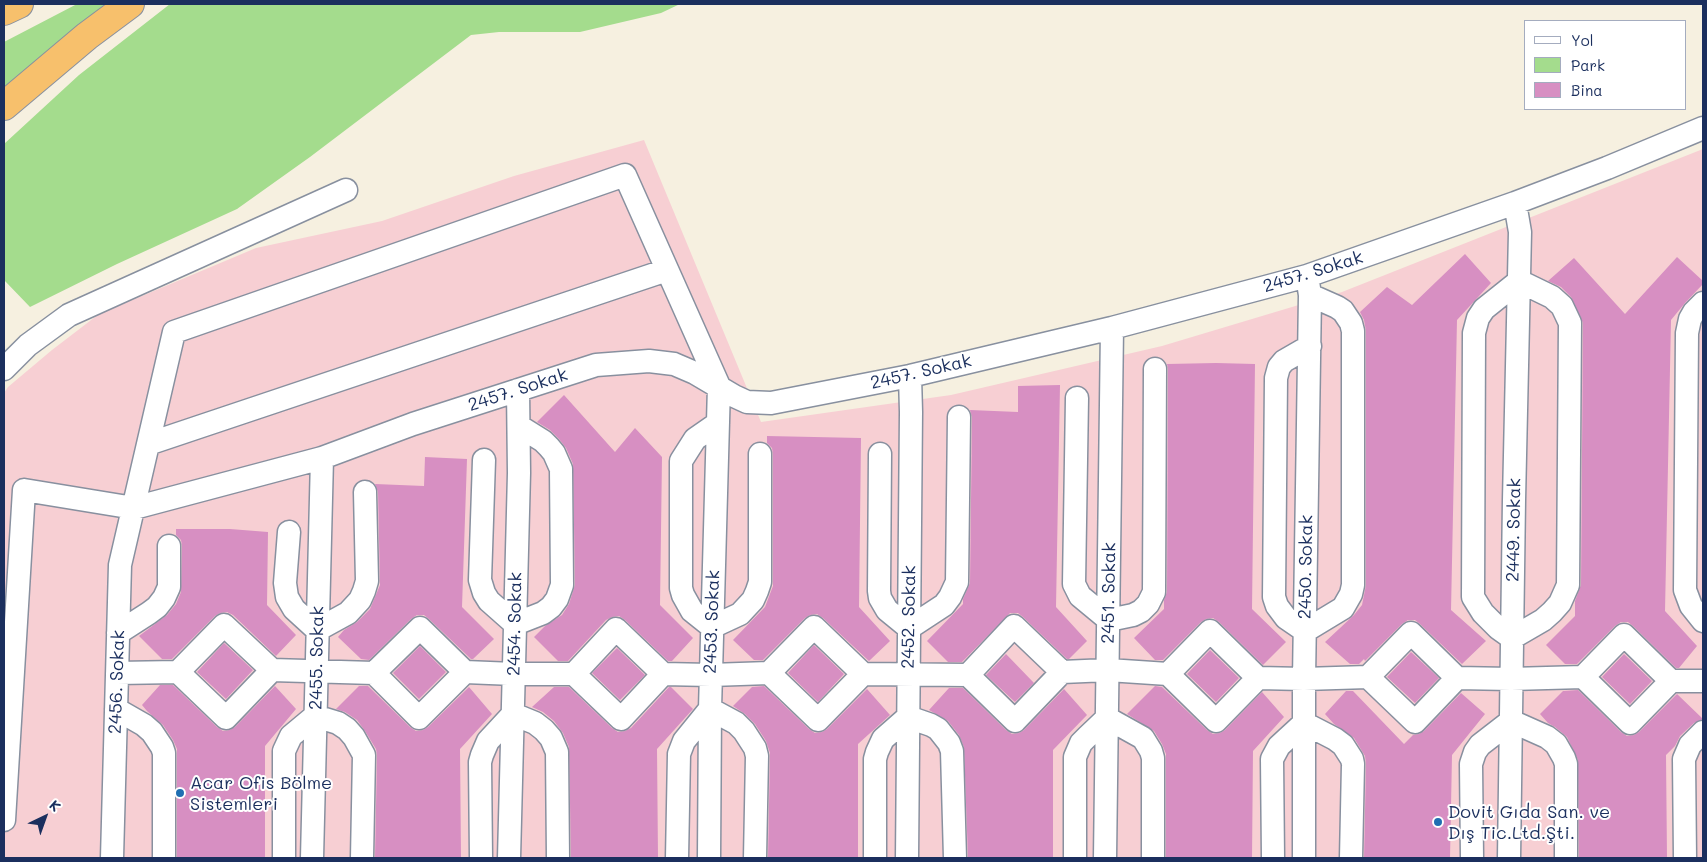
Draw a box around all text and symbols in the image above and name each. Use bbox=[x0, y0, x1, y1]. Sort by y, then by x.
legend bbox=[1524, 20, 1687, 110]
text: Yol bbox=[1571, 30, 1594, 50]
text: Park bbox=[1571, 55, 1605, 75]
text: Bina bbox=[1571, 80, 1603, 100]
street label: 2457. Sokak bbox=[1260, 247, 1366, 297]
street label: 2457. Sokak bbox=[868, 350, 974, 394]
street label: 2457. Sokak bbox=[466, 364, 570, 416]
street label: 2449. Sokak bbox=[1502, 478, 1526, 582]
street label: 2450. Sokak bbox=[1294, 515, 1318, 619]
street label: 2451. Sokak bbox=[1097, 542, 1121, 644]
street label: 2452. Sokak bbox=[897, 565, 921, 669]
street label: 2453. Sokak bbox=[699, 570, 725, 674]
street label: 2454. Sokak bbox=[503, 572, 527, 676]
street label: 2455. Sokak bbox=[305, 606, 329, 710]
street label: 2456. Sokak bbox=[104, 630, 130, 734]
place label: Acar Ofis Bölme Sistemleri bbox=[190, 772, 332, 814]
marker: Acar Ofis Bölme Sistemleri bbox=[174, 787, 186, 799]
north arrow bbox=[20, 792, 70, 842]
text: K bbox=[46, 795, 65, 816]
place label: Dovit Gıda San. ve Dış Tic.Ltd.Şti. bbox=[1448, 801, 1610, 844]
marker: Dovit Gıda San. ve Dış Tic.Ltd.Şti. bbox=[1432, 816, 1444, 828]

